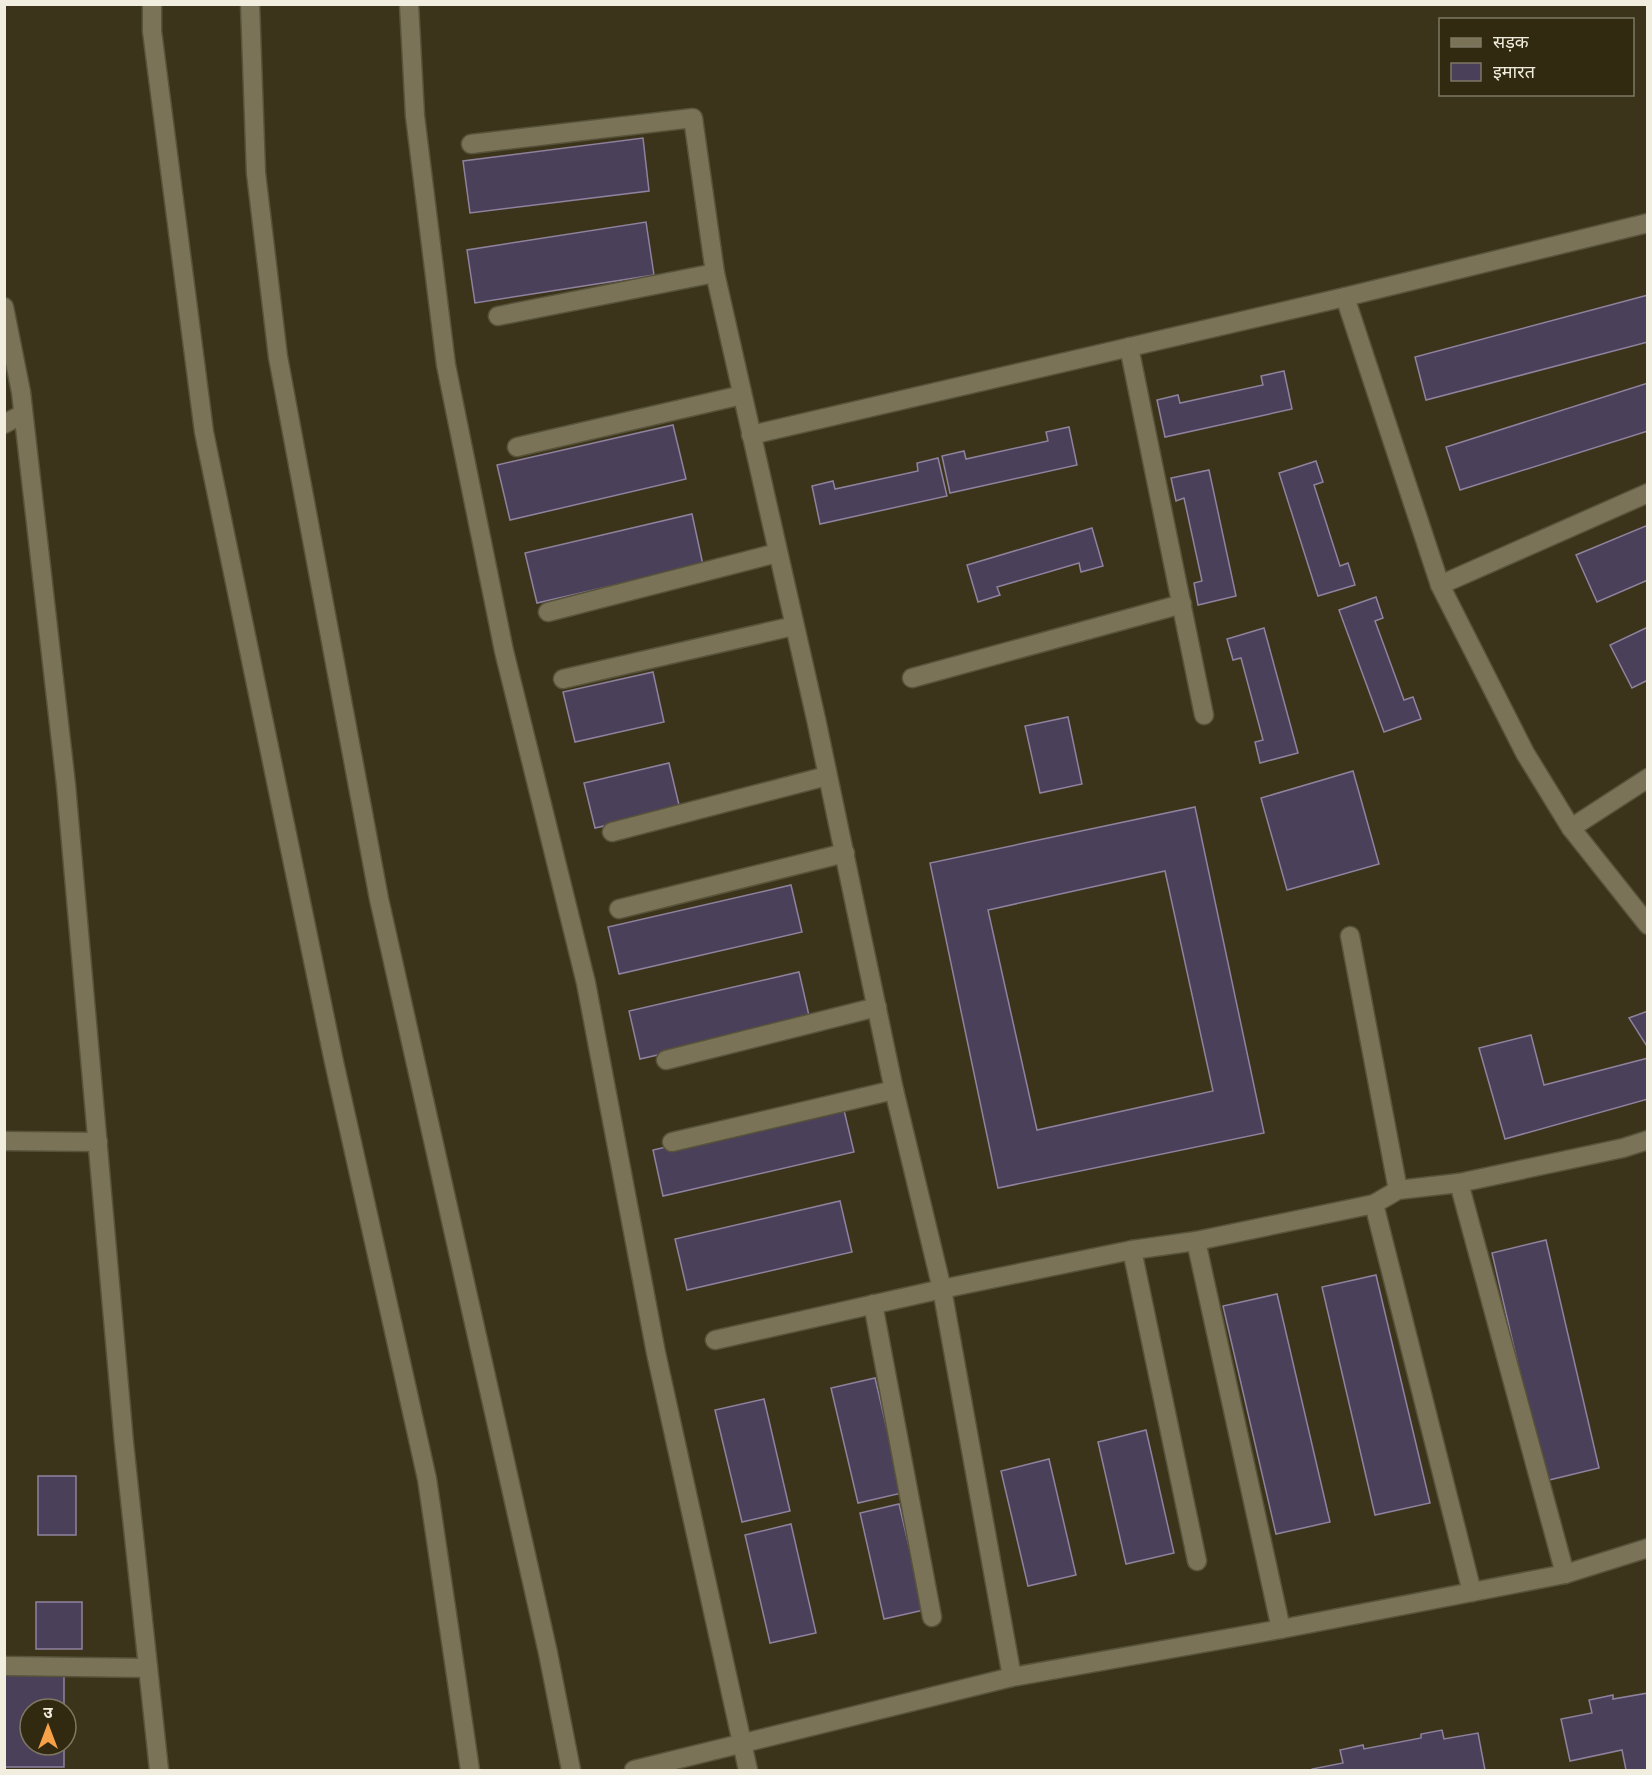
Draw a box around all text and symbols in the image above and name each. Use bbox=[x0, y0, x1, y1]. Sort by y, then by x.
legend bbox=[1439, 18, 1634, 96]
text: सड़क bbox=[1493, 30, 1530, 54]
text: इमारत bbox=[1493, 60, 1536, 84]
north arrow bbox=[18, 1697, 78, 1757]
text: उ bbox=[43, 1702, 53, 1724]

